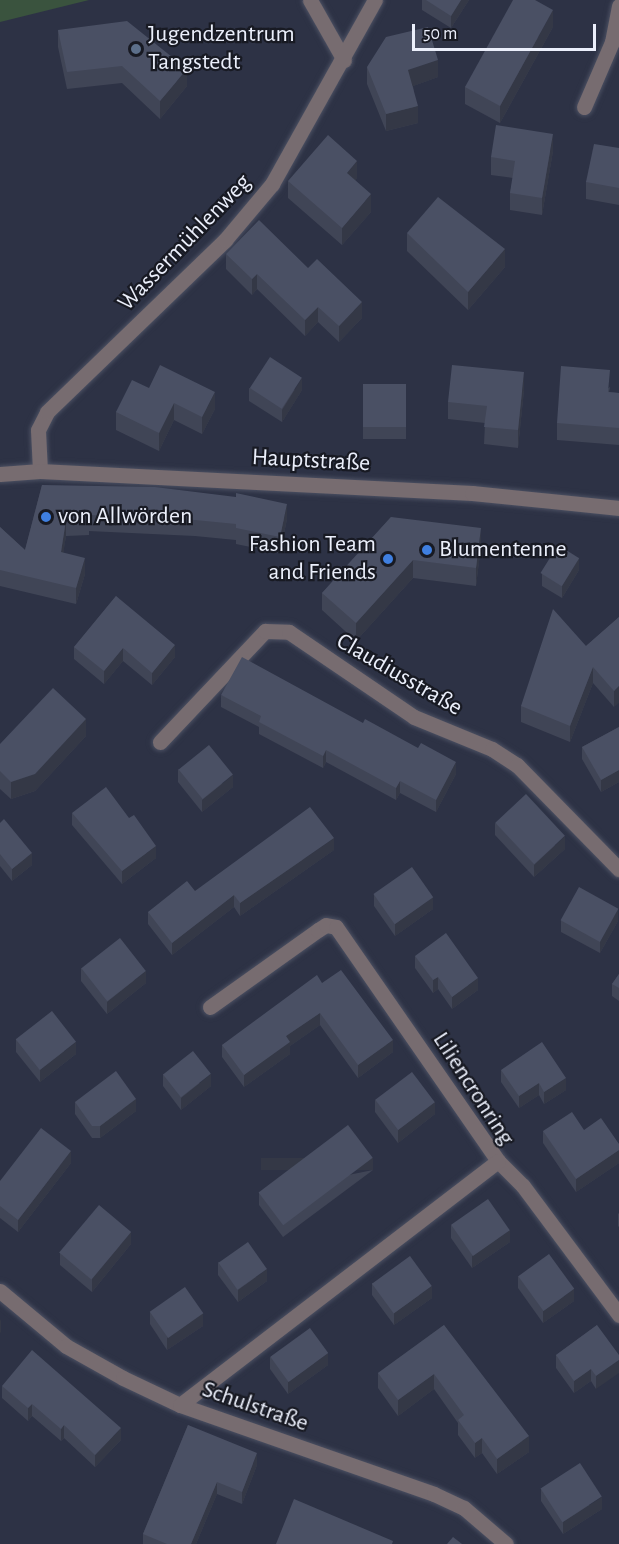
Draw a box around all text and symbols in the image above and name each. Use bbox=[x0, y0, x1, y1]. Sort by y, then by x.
scale bar bbox=[415, 12, 600, 50]
place label: Jugendzentrum Tangstedt bbox=[148, 21, 295, 77]
text: 50 m bbox=[423, 25, 457, 43]
marker: Jugendzentrum Tangstedt bbox=[129, 42, 143, 56]
street label: Wassermühlenweg bbox=[112, 169, 258, 317]
street label: Hauptstraße bbox=[251, 444, 371, 478]
place label: von Allwörden bbox=[58, 503, 192, 531]
marker: von Allwörden bbox=[39, 510, 53, 524]
place label: Fashion Team and Friends bbox=[249, 531, 376, 587]
place label: Blumentenne bbox=[439, 536, 566, 564]
marker: Blumentenne bbox=[420, 543, 434, 557]
marker: Fashion Team and Friends bbox=[381, 552, 395, 566]
street label: Claudiusstraße bbox=[331, 627, 467, 723]
street label: Liliencronring bbox=[426, 1027, 520, 1151]
street label: Schulstraße bbox=[198, 1375, 312, 1439]

